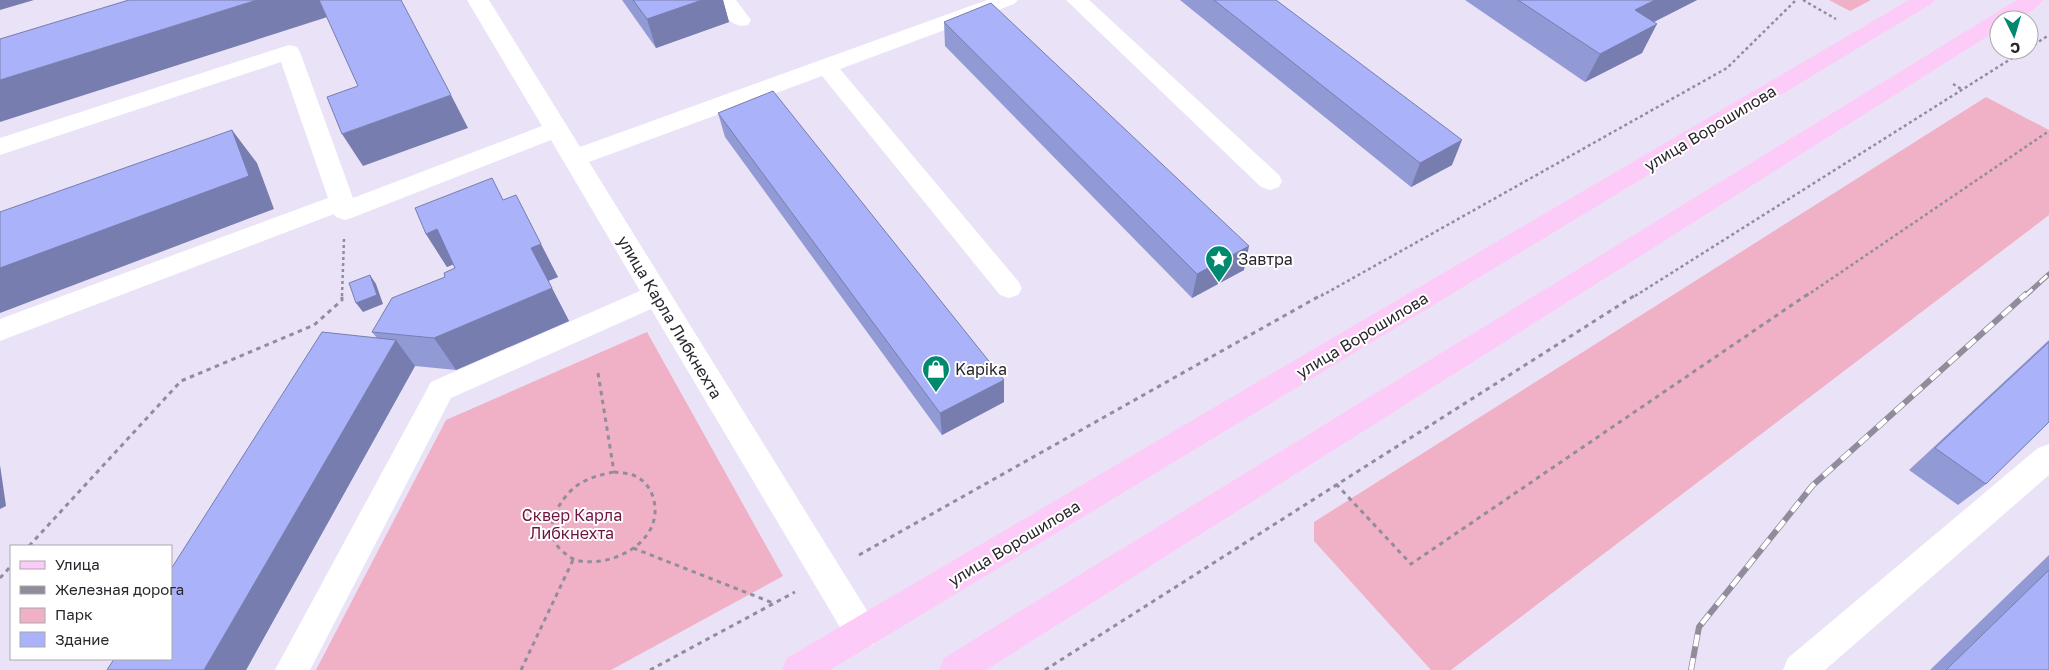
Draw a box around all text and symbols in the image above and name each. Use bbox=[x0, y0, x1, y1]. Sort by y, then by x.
north arrow bbox=[1989, 10, 2039, 60]
text: С bbox=[2009, 40, 2021, 57]
street label: улица Ворошилова bbox=[1640, 81, 1780, 175]
street label: улица Карла Либкнехта bbox=[613, 232, 727, 402]
place icon: Завтра bbox=[1204, 244, 1234, 283]
place label: Завтра bbox=[1238, 249, 1293, 269]
street label: улица Ворошилова bbox=[1292, 288, 1432, 382]
shop icon: Kapika bbox=[921, 354, 951, 393]
place label: Kapika bbox=[955, 359, 1007, 379]
street label: улица Ворошилова bbox=[944, 496, 1084, 590]
park label: Сквер Карла Либкнехта bbox=[522, 505, 622, 543]
legend bbox=[10, 545, 172, 660]
text: Улица bbox=[55, 555, 100, 573]
text: Железная дорога bbox=[55, 580, 184, 598]
text: Парк bbox=[55, 605, 93, 623]
text: Здание bbox=[55, 630, 109, 648]

